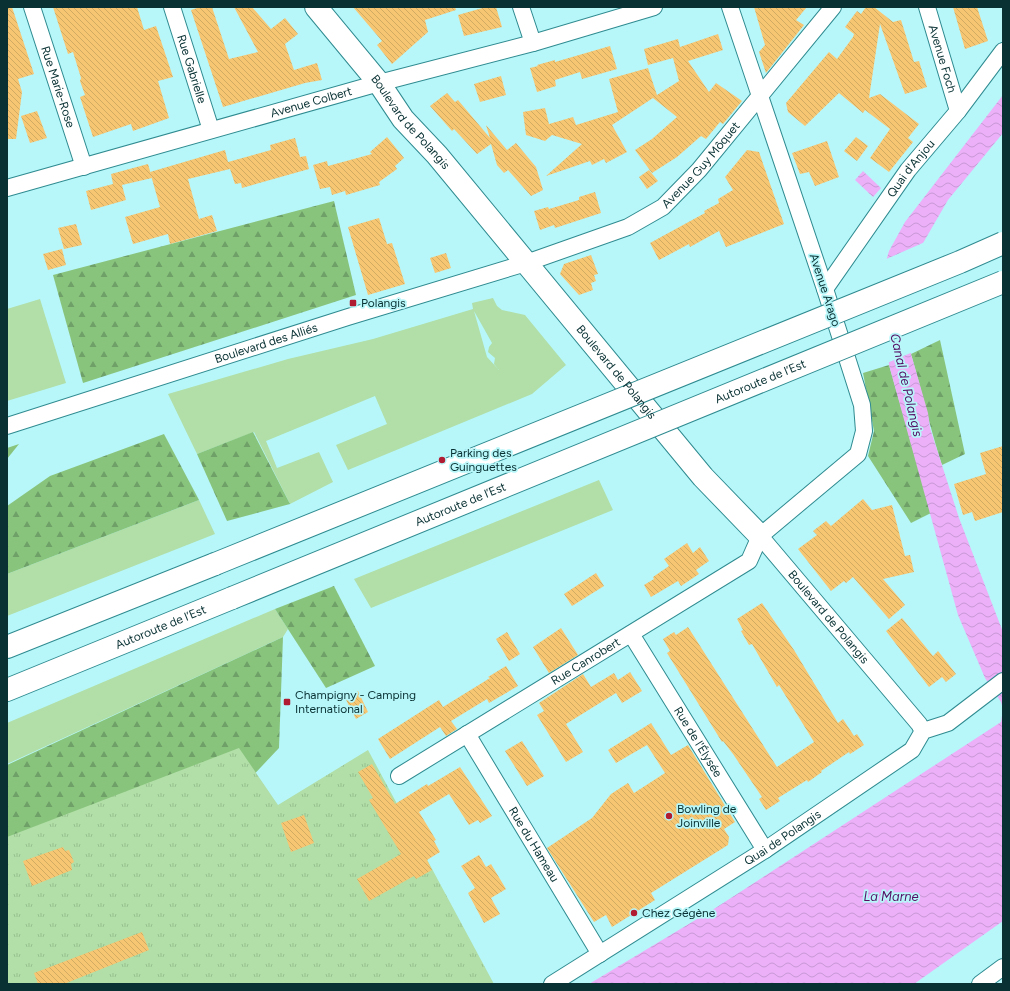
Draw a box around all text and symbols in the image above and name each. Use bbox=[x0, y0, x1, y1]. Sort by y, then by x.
street label: Avenue Foch bbox=[926, 23, 959, 95]
street label: Rue Gabrielle bbox=[174, 33, 209, 105]
street label: Rue Marie-Rose bbox=[38, 44, 78, 130]
street label: Boulevard de Polangis bbox=[368, 72, 453, 172]
street label: Avenue Colbert bbox=[269, 84, 354, 120]
street label: Avenue Guy Môquet bbox=[659, 119, 743, 211]
street label: Quai d'Anjou bbox=[884, 137, 938, 200]
street label: Avenue Arago bbox=[807, 252, 843, 328]
place label: Polangis bbox=[361, 296, 406, 310]
marker: Polangis bbox=[348, 298, 358, 308]
street label: Boulevard des Alliés bbox=[213, 320, 320, 366]
street label: Boulevard de Polangis bbox=[573, 322, 659, 422]
water label: Canal de Polangis bbox=[887, 332, 926, 438]
street label: Autoroute de l’Est bbox=[713, 356, 808, 406]
place label: Parking des Guinguettes bbox=[450, 446, 517, 474]
marker: Parking des Guinguettes bbox=[437, 455, 447, 465]
street label: Autoroute de l’Est bbox=[413, 479, 508, 529]
street label: Boulevard de Polangis bbox=[785, 567, 872, 667]
street label: Autoroute de l’Est bbox=[113, 602, 208, 652]
street label: Rue Canrobert bbox=[549, 635, 623, 688]
place label: Champigny - Camping International bbox=[295, 688, 416, 716]
marker: Champigny - Camping International bbox=[282, 697, 292, 707]
street label: Rue de l'Élysée bbox=[671, 704, 725, 780]
place label: Bowling de Joinville bbox=[677, 802, 737, 830]
street label: Rue du Hameau bbox=[506, 804, 562, 884]
street label: Quai de Polangis bbox=[742, 807, 824, 868]
marker: Bowling de Joinville bbox=[664, 811, 674, 821]
water label: La Marne bbox=[863, 889, 919, 904]
place label: Chez Gégène bbox=[642, 906, 716, 920]
marker: Chez Gégène bbox=[629, 908, 639, 918]

